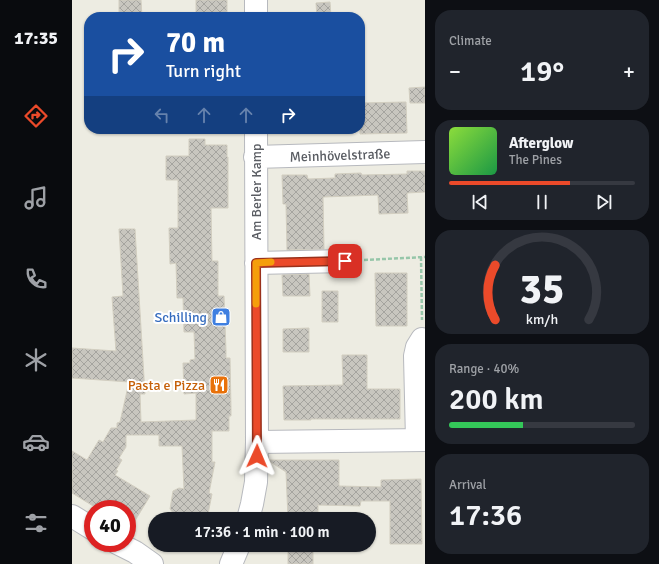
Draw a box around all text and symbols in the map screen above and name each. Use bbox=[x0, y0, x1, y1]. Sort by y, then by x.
text: 70 m bbox=[166, 26, 225, 60]
text: 17:35 bbox=[14, 27, 58, 49]
icon: right bbox=[100, 28, 152, 80]
text: Climate bbox=[449, 33, 492, 49]
text: 19° bbox=[520, 53, 564, 90]
text: − bbox=[449, 58, 461, 85]
text: + bbox=[623, 58, 635, 85]
text: Turn right bbox=[166, 60, 241, 82]
icon: directions bbox=[22, 102, 50, 130]
icon: left bbox=[151, 104, 173, 126]
icon: ahead bbox=[193, 104, 215, 126]
icon: ahead bbox=[235, 104, 257, 126]
icon: right bbox=[277, 104, 299, 126]
text: Afterglow bbox=[509, 134, 573, 152]
street label: Am Berler Kamp bbox=[248, 144, 265, 240]
street label: Meinhövelstraße bbox=[289, 145, 391, 166]
text: The Pines bbox=[509, 152, 562, 168]
icon: music bbox=[22, 184, 50, 212]
icon: previous bbox=[469, 191, 491, 213]
icon: pause bbox=[531, 191, 553, 213]
icon: next bbox=[593, 191, 615, 213]
pin bbox=[328, 244, 362, 278]
icon: arrive bbox=[334, 250, 356, 272]
text: 35 bbox=[520, 264, 564, 315]
icon: phone bbox=[22, 265, 50, 293]
shop icon: Schilling bbox=[210, 306, 232, 328]
place label: Schilling bbox=[154, 309, 207, 326]
text: km/h bbox=[526, 311, 558, 328]
icon: climate bbox=[22, 346, 50, 374]
text: Range · 40% bbox=[449, 361, 519, 377]
restaurant icon: Pasta e Pizza bbox=[208, 374, 230, 396]
place label: Pasta e Pizza bbox=[128, 377, 205, 394]
text: 200 km bbox=[449, 381, 544, 418]
icon: car bbox=[22, 428, 50, 456]
position arrow bbox=[236, 435, 278, 477]
text: Arrival bbox=[449, 477, 486, 493]
text: 17:36 bbox=[449, 497, 522, 534]
speed limit sign: 40 bbox=[84, 500, 136, 552]
icon: filters bbox=[22, 509, 50, 537]
text: 17:36 · 1 min · 100 m bbox=[195, 523, 329, 541]

